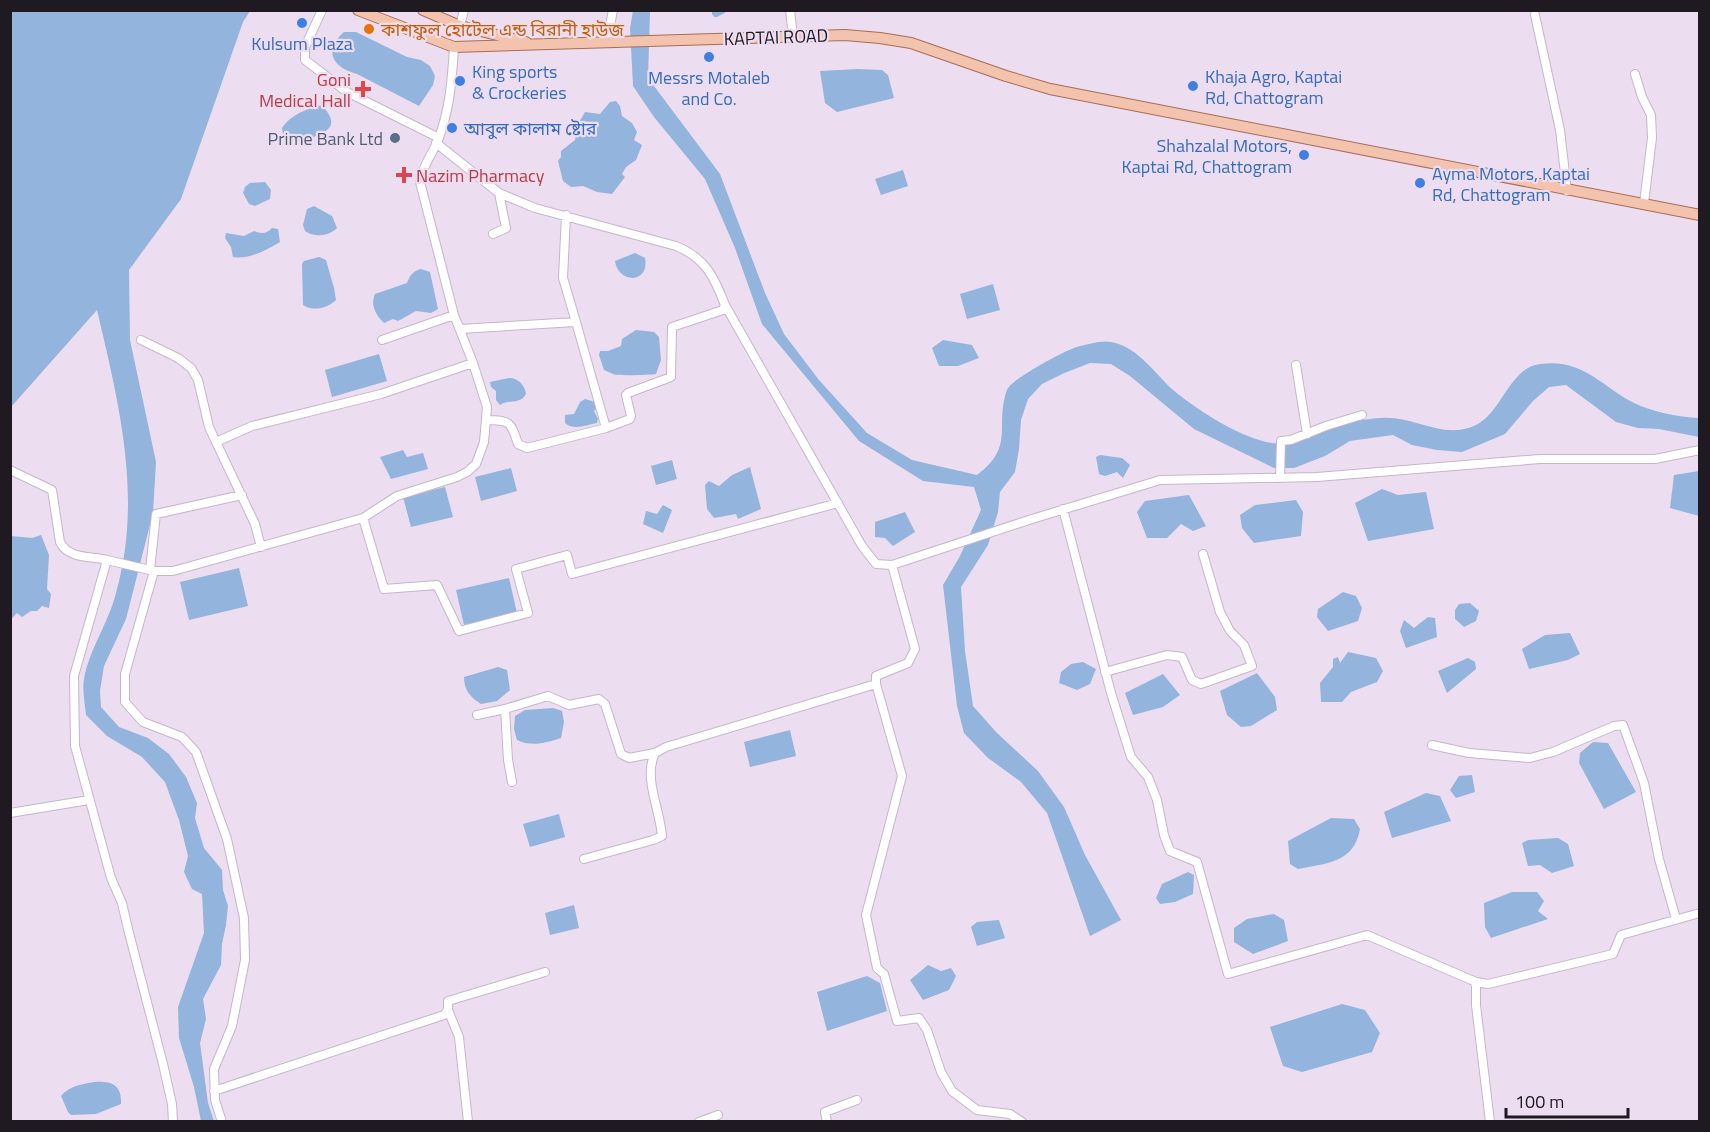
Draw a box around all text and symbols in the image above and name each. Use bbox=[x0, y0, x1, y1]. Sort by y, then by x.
marker: Kulsum Plaza bbox=[295, 16, 309, 30]
place label: কাশফুল হোটেল এন্ড বিরানী হাউজ bbox=[380, 16, 624, 43]
marker: কাশফুল হোটেল এন্ড বিরানী হাউজ bbox=[362, 22, 376, 36]
street label: KAPTAI ROAD bbox=[723, 22, 829, 52]
place label: Kulsum Plaza bbox=[251, 30, 353, 57]
marker: Messrs Motaleb and Co. bbox=[702, 50, 716, 64]
place label: King sports & Crockeries bbox=[472, 58, 567, 106]
place label: Khaja Agro, Kaptai Rd, Chattogram bbox=[1205, 63, 1342, 111]
place label: Messrs Motaleb and Co. bbox=[648, 64, 770, 112]
place label: Goni Medical Hall bbox=[259, 66, 351, 114]
marker: King sports & Crockeries bbox=[453, 74, 467, 88]
marker: Khaja Agro, Kaptai Rd, Chattogram bbox=[1186, 79, 1200, 93]
marker: Goni Medical Hall bbox=[356, 82, 370, 96]
place label: আবুল কালাম ষ্টোর bbox=[463, 115, 597, 142]
marker: আবুল কালাম ষ্টোর bbox=[445, 121, 459, 135]
place label: Prime Bank Ltd bbox=[268, 125, 383, 152]
marker: Prime Bank Ltd bbox=[388, 131, 402, 145]
place label: Shahzalal Motors, Kaptai Rd, Chattogram bbox=[1121, 132, 1292, 180]
marker: Shahzalal Motors, Kaptai Rd, Chattogram bbox=[1297, 148, 1311, 162]
place label: Ayma Motors, Kaptai Rd, Chattogram bbox=[1432, 160, 1590, 208]
place label: Nazim Pharmacy bbox=[416, 162, 545, 189]
marker: Nazim Pharmacy bbox=[397, 168, 411, 182]
marker: Ayma Motors, Kaptai Rd, Chattogram bbox=[1413, 176, 1427, 190]
scale bar bbox=[1506, 1081, 1628, 1119]
text: 100 m bbox=[1515, 1088, 1564, 1115]

